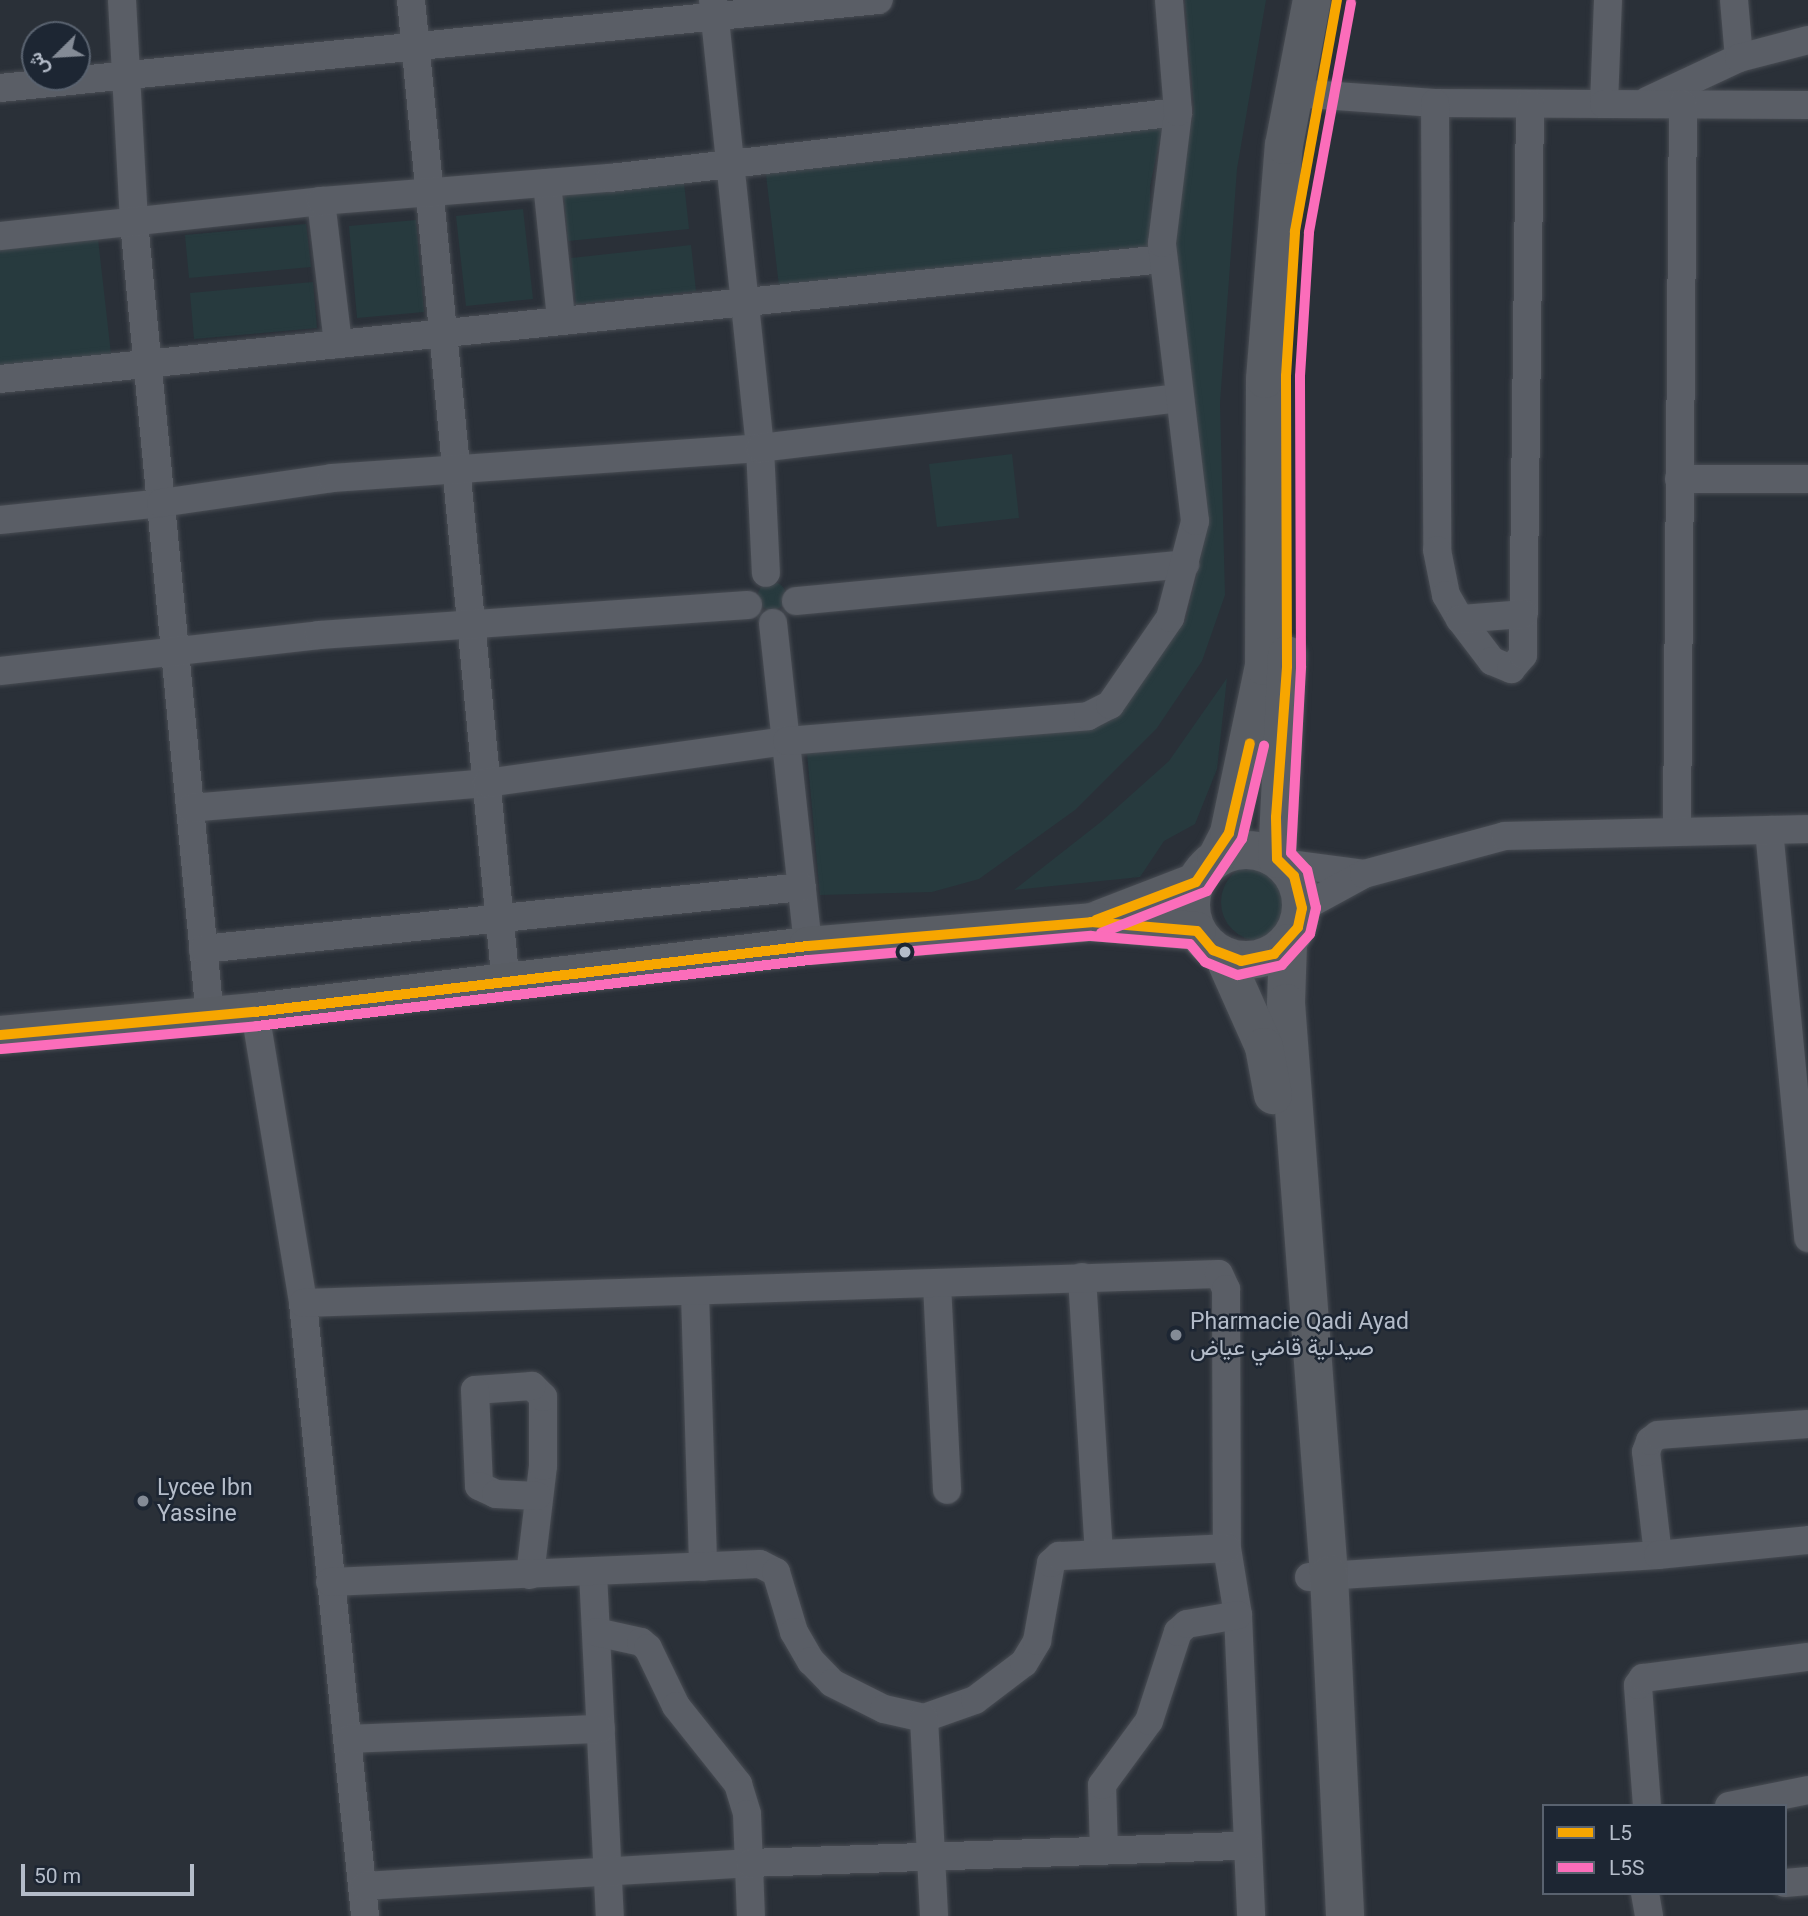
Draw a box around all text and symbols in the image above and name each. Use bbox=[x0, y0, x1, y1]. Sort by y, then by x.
north arrow bbox=[21, 21, 91, 91]
text: ش bbox=[23, 49, 53, 79]
unlabelled marker bbox=[898, 945, 912, 959]
place label: Pharmacie Qadi Ayad صيدلية قاضي عياض bbox=[1190, 1308, 1409, 1362]
marker: Pharmacie Qadi Ayad صيدلية قاضي عياض bbox=[1168, 1327, 1184, 1343]
place label: Lycee Ibn Yassine bbox=[157, 1474, 253, 1528]
marker: Lycee Ibn Yassine bbox=[135, 1493, 151, 1509]
legend bbox=[1542, 1804, 1787, 1895]
text: L5 bbox=[1609, 1821, 1632, 1845]
scale bar bbox=[24, 1850, 198, 1894]
text: L5S bbox=[1609, 1856, 1645, 1880]
text: 50 m bbox=[34, 1864, 81, 1888]

